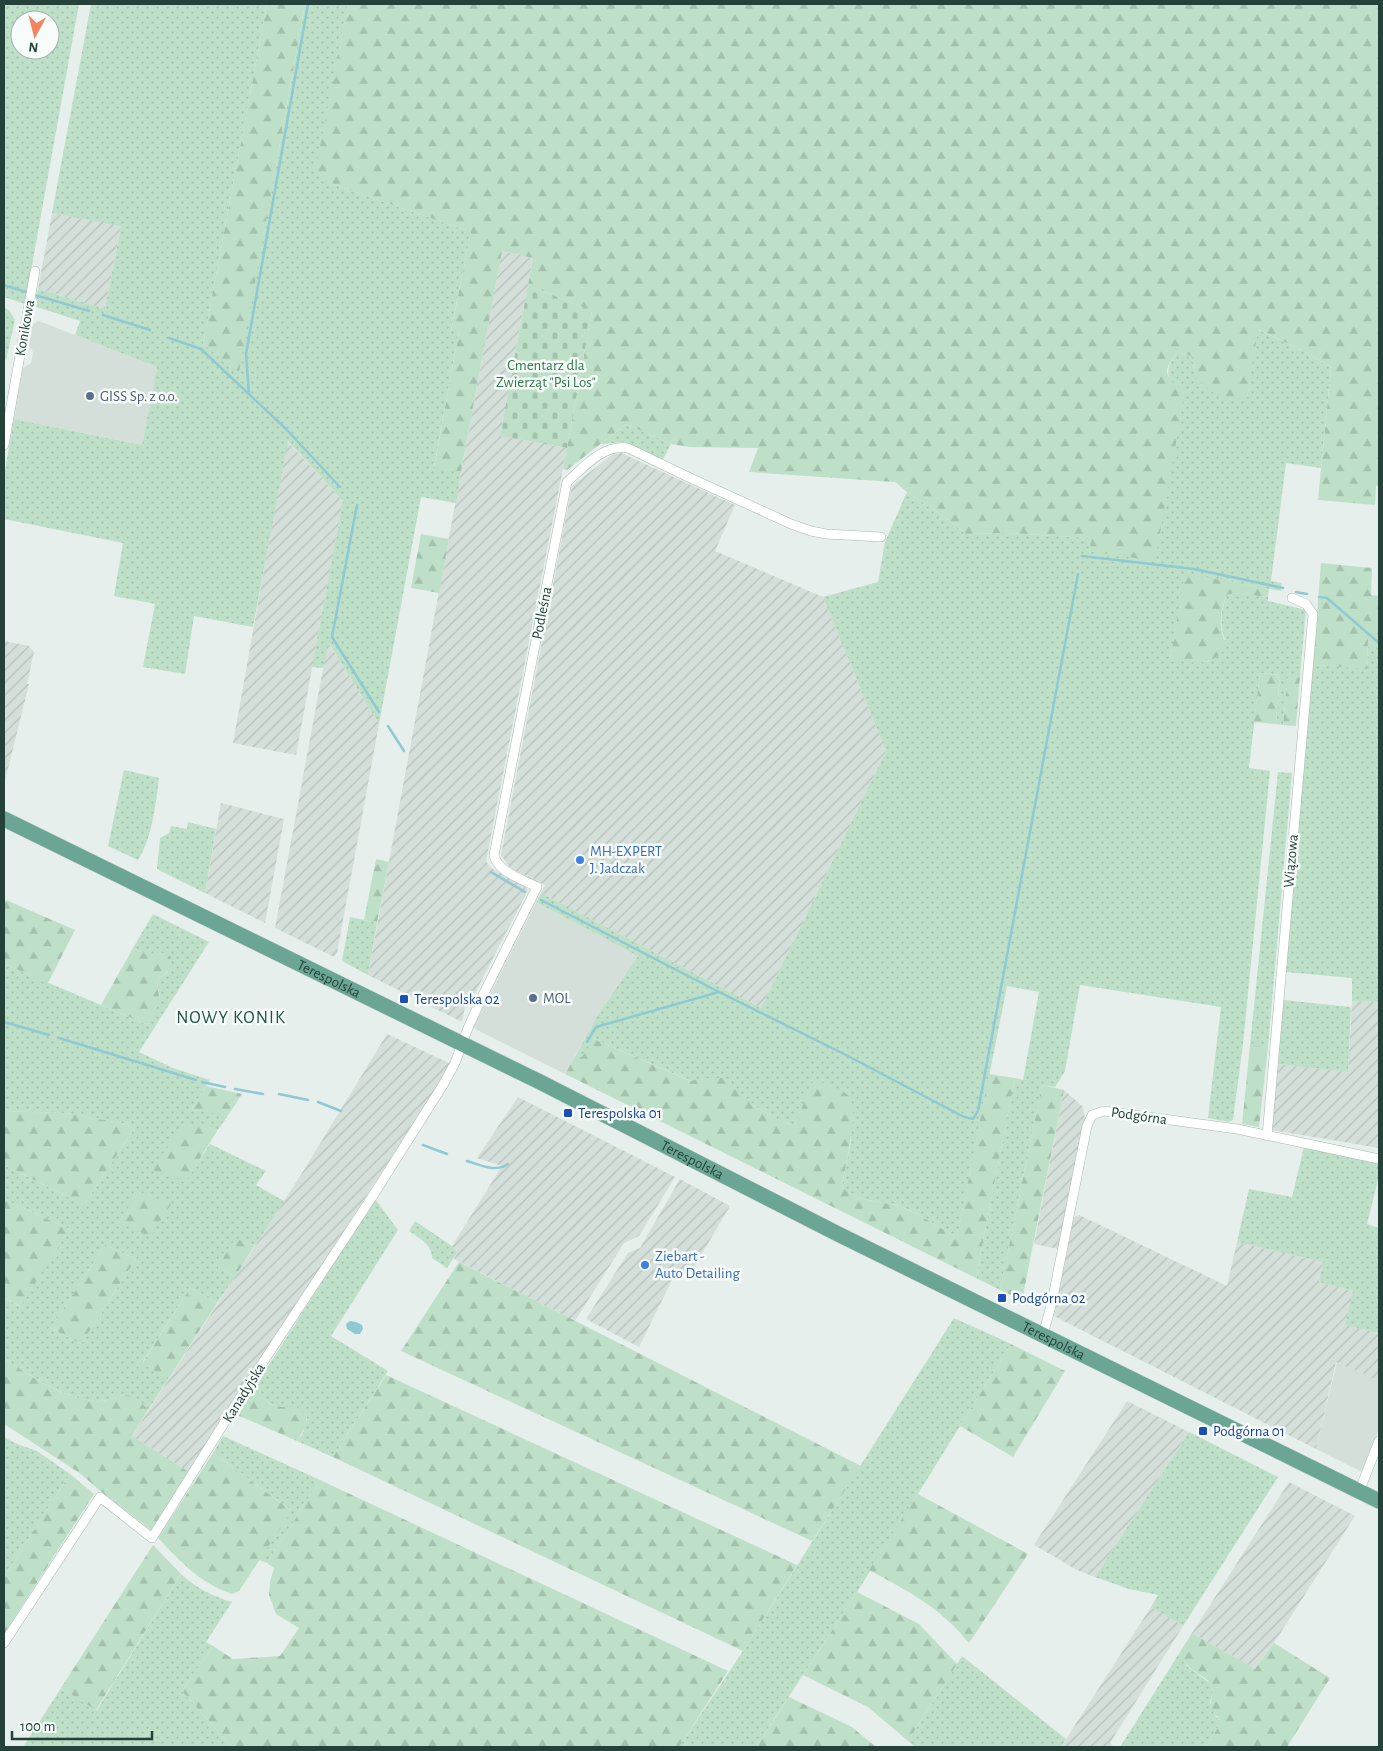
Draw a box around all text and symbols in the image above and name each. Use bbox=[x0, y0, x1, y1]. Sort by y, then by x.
north arrow bbox=[10, 10, 60, 60]
text: N bbox=[28, 39, 39, 54]
street label: Konikowa bbox=[13, 299, 37, 357]
park label: Cmentarz dla Zwierząt "Psi Los" bbox=[496, 358, 596, 390]
place label: GISS Sp. z o.o. bbox=[100, 389, 178, 404]
marker: GISS Sp. z o.o. bbox=[84, 390, 96, 402]
street label: Podleśna bbox=[530, 585, 554, 641]
street label: Wiązowa bbox=[1281, 833, 1301, 888]
place label: MH-EXPERT J. Jadczak bbox=[590, 844, 663, 876]
marker: MH-EXPERT J. Jadczak bbox=[574, 854, 586, 866]
street label: Terespolska bbox=[295, 957, 363, 1000]
place label: MOL bbox=[543, 991, 571, 1006]
place label: Terespolska 02 bbox=[414, 992, 500, 1007]
marker: MOL bbox=[527, 992, 539, 1004]
marker: Terespolska 02 bbox=[398, 993, 410, 1005]
district label: NOWY KONIK bbox=[176, 1009, 286, 1027]
street label: Podgórna bbox=[1110, 1105, 1168, 1127]
place label: Terespolska 01 bbox=[578, 1106, 662, 1121]
marker: Terespolska 01 bbox=[562, 1107, 574, 1119]
street label: Terespolska bbox=[658, 1137, 726, 1182]
place label: Ziebart - Auto Detailing bbox=[655, 1249, 740, 1281]
marker: Ziebart - Auto Detailing bbox=[639, 1259, 651, 1271]
place label: Podgórna 02 bbox=[1012, 1291, 1086, 1306]
marker: Podgórna 02 bbox=[996, 1292, 1008, 1304]
street label: Terespolska bbox=[1020, 1319, 1088, 1362]
street label: Kanadyjska bbox=[220, 1361, 268, 1425]
place label: Podgórna 01 bbox=[1213, 1424, 1285, 1439]
marker: Podgórna 01 bbox=[1197, 1425, 1209, 1437]
scale bar bbox=[12, 1708, 152, 1740]
text: 100 m bbox=[20, 1719, 55, 1734]

